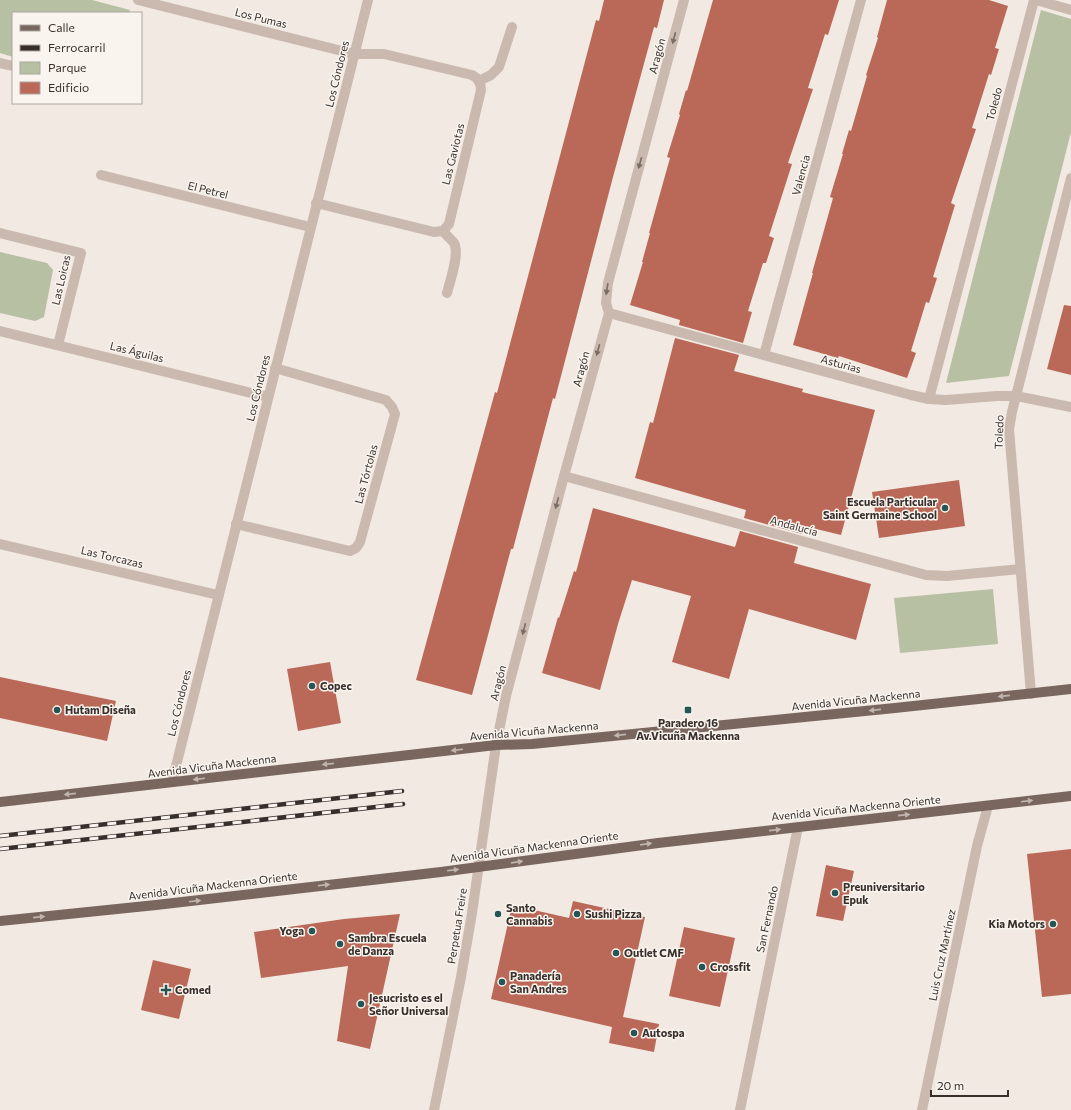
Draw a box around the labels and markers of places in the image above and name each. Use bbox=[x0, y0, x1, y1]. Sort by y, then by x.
place label: Escuela Particular Saint Germaine School bbox=[823, 495, 937, 521]
marker: Escuela Particular Saint Germaine School bbox=[940, 503, 950, 513]
place label: Copec bbox=[320, 679, 352, 692]
marker: Copec bbox=[307, 681, 317, 691]
place label: Hutam Diseña bbox=[65, 703, 136, 716]
marker: Hutam Diseña bbox=[52, 705, 62, 715]
marker: Paradero 16 Av.Vicuña Mackenna bbox=[683, 705, 693, 715]
place label: Paradero 16 Av.Vicuña Mackenna bbox=[636, 716, 740, 742]
place label: Preuniversitario Epuk bbox=[843, 880, 925, 906]
marker: Preuniversitario Epuk bbox=[830, 888, 840, 898]
place label: Santo Cannabis bbox=[506, 901, 553, 927]
place label: Sushi Pizza bbox=[585, 907, 642, 920]
marker: Santo Cannabis bbox=[493, 909, 503, 919]
marker: Sushi Pizza bbox=[572, 909, 582, 919]
place label: Kia Motors bbox=[989, 917, 1045, 930]
marker: Kia Motors bbox=[1048, 919, 1058, 929]
place label: Yoga bbox=[279, 924, 304, 937]
marker: Yoga bbox=[307, 926, 317, 936]
place label: Sambra Escuela de Danza bbox=[348, 931, 427, 957]
marker: Sambra Escuela de Danza bbox=[335, 939, 345, 949]
place label: Outlet CMF bbox=[624, 946, 684, 959]
marker: Outlet CMF bbox=[611, 948, 621, 958]
place label: Crossfit bbox=[710, 960, 751, 973]
marker: Crossfit bbox=[697, 962, 707, 972]
place label: Panadería San Andres bbox=[510, 969, 567, 995]
marker: Panadería San Andres bbox=[497, 977, 507, 987]
place label: Comed bbox=[175, 983, 211, 996]
marker: Comed bbox=[160, 984, 172, 996]
place label: Jesucristo es el Señor Universal bbox=[369, 991, 448, 1017]
marker: Jesucristo es el Señor Universal bbox=[356, 999, 366, 1009]
place label: Autospa bbox=[642, 1026, 685, 1039]
marker: Autospa bbox=[629, 1028, 639, 1038]

